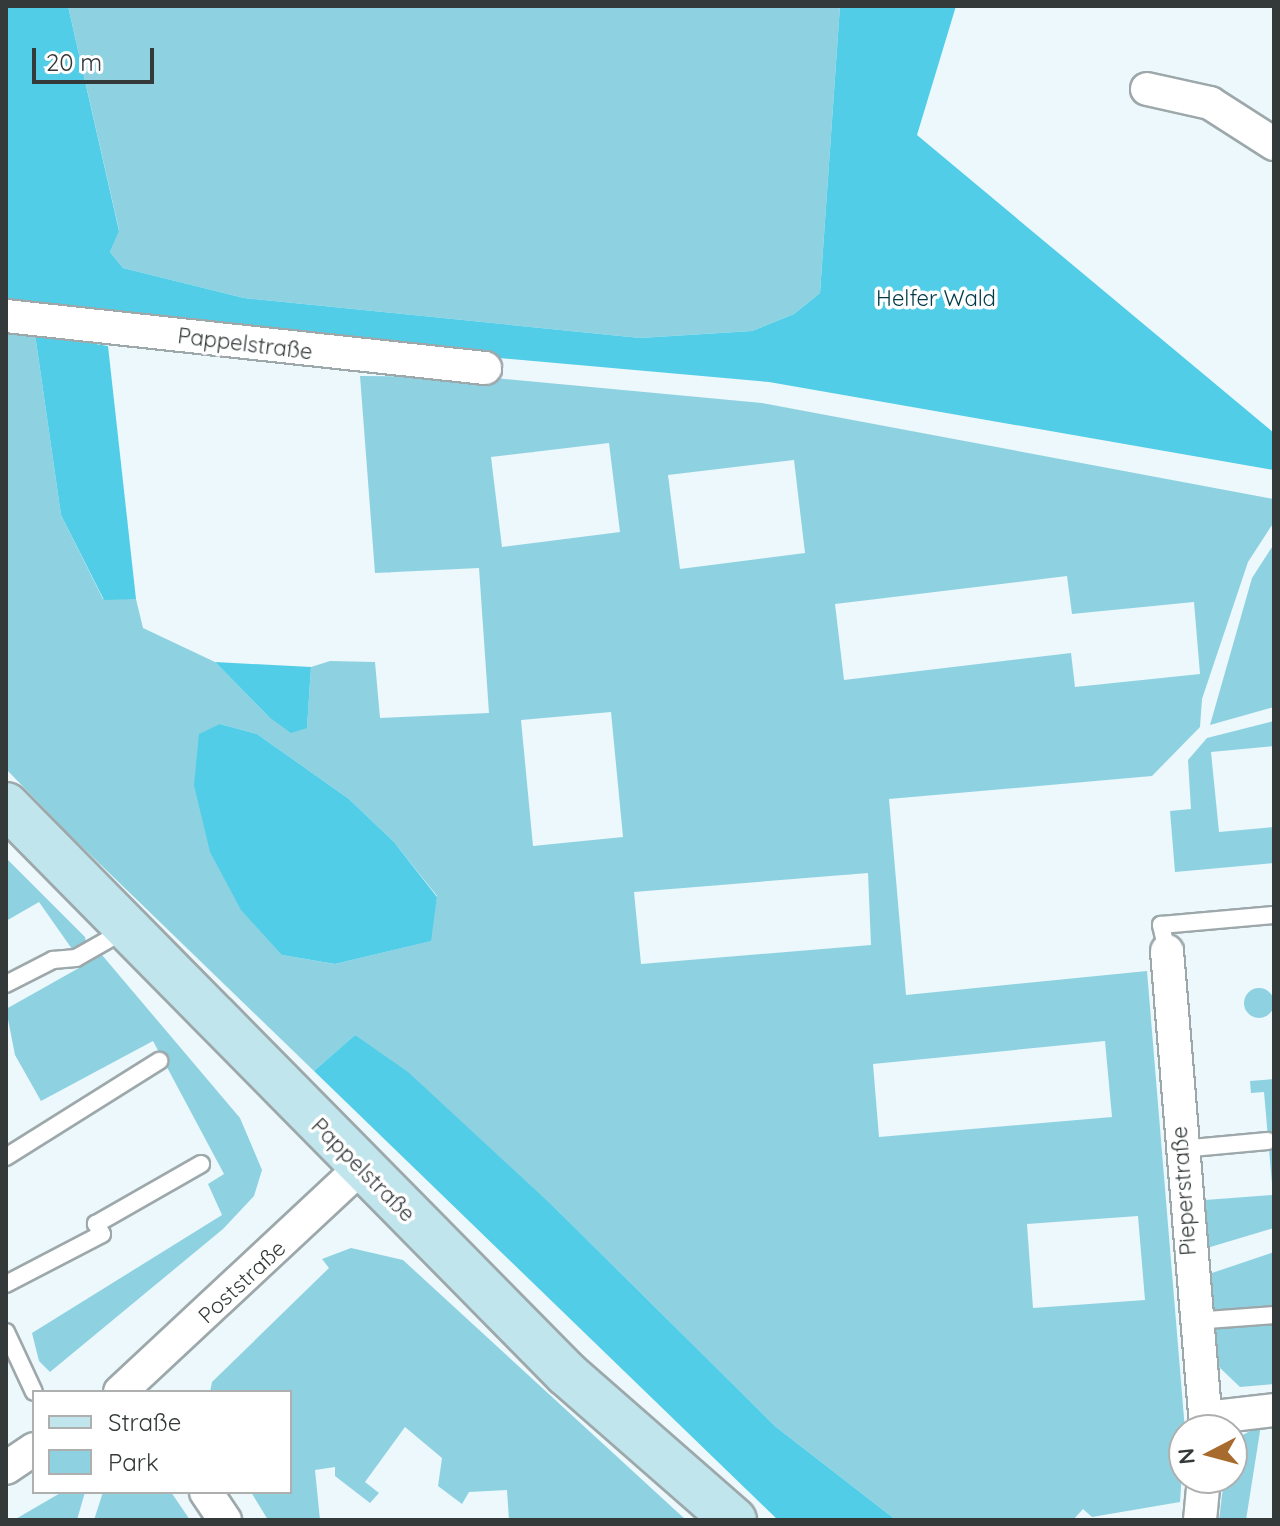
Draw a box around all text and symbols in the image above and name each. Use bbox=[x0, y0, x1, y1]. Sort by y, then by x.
scale bar bbox=[36, 32, 158, 82]
text: 20 m bbox=[46, 47, 102, 77]
park label: Helfer Wald bbox=[876, 286, 996, 312]
street label: Pappelstraße bbox=[176, 323, 314, 365]
street label: Pappelstraße bbox=[306, 1113, 420, 1227]
street label: Pieperstraße bbox=[1166, 1125, 1202, 1257]
street label: Poststraße bbox=[193, 1235, 291, 1329]
legend bbox=[32, 1390, 292, 1494]
text: Straße bbox=[108, 1407, 181, 1437]
north arrow bbox=[1168, 1414, 1248, 1494]
text: Park bbox=[108, 1447, 159, 1477]
text: N bbox=[1171, 1447, 1201, 1466]

